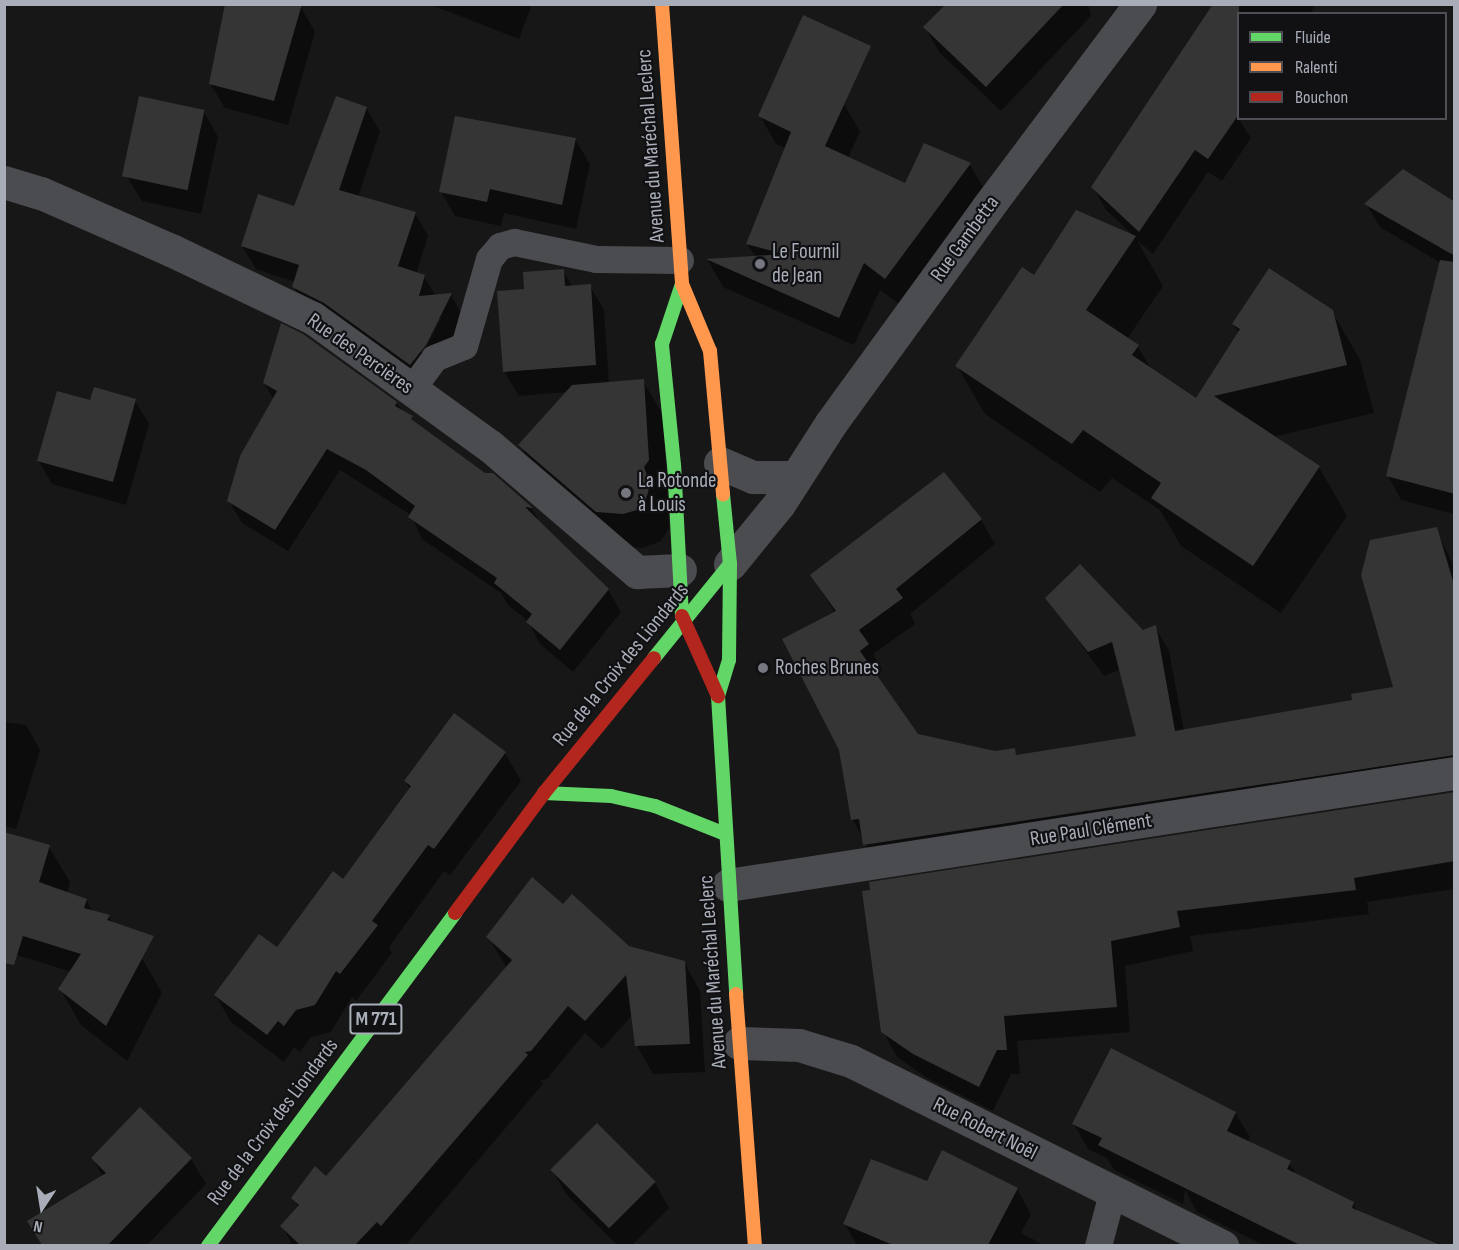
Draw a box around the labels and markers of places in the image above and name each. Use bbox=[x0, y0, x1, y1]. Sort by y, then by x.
place label: Le Fournil de Jean bbox=[772, 239, 839, 289]
marker: Le Fournil de Jean bbox=[753, 257, 767, 271]
place label: La Rotonde à Louis bbox=[638, 468, 716, 518]
marker: La Rotonde à Louis bbox=[619, 486, 633, 500]
place label: Roches Brunes bbox=[775, 655, 879, 681]
marker: Roches Brunes bbox=[756, 661, 770, 675]

